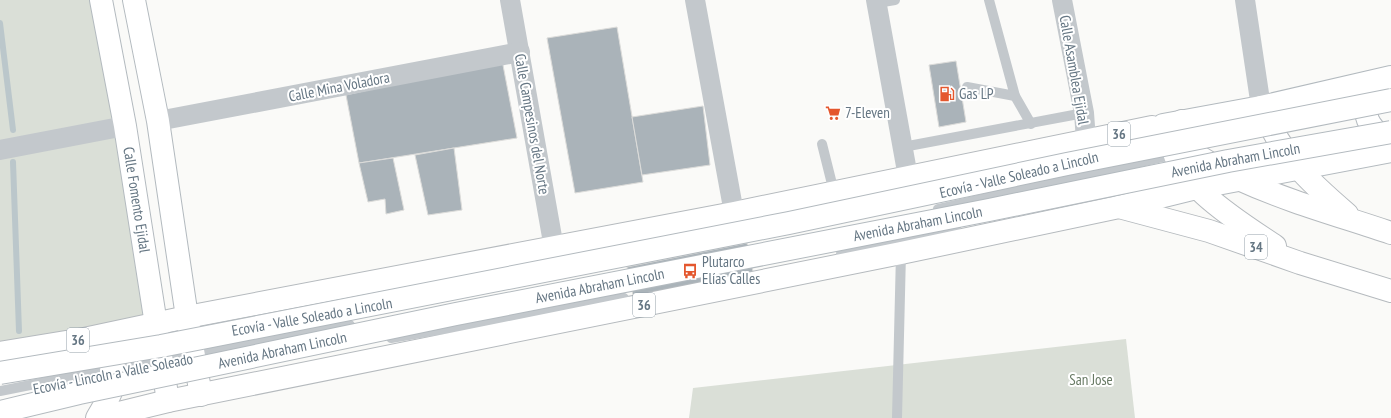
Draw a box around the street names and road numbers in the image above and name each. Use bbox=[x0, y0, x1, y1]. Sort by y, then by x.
street label: Calle Asamblea Ejidal bbox=[1056, 14, 1094, 127]
street label: Calle Campesinos del Norte bbox=[511, 52, 554, 196]
street label: Calle Mina Voladora bbox=[287, 67, 391, 106]
road number: 36 bbox=[1108, 122, 1130, 146]
street label: Avenida Abraham Lincoln bbox=[1169, 138, 1301, 181]
street label: Calle Fomento Ejidal bbox=[119, 145, 155, 255]
street label: Ecovía - Valle Soleado a Lincoln bbox=[938, 147, 1100, 202]
street label: Avenida Abraham Lincoln bbox=[852, 202, 984, 245]
road number: 34 bbox=[1245, 235, 1267, 259]
street label: Avenida Abraham Lincoln bbox=[534, 264, 666, 307]
street label: Ecovía - Valle Soleado a Lincoln bbox=[230, 293, 394, 340]
road number: 36 bbox=[633, 293, 655, 317]
street label: Avenida Abraham Lincoln bbox=[216, 327, 348, 373]
road number: 36 bbox=[67, 328, 89, 352]
street label: Ecovía - Lincoln a Valle Soleado bbox=[31, 349, 194, 398]

